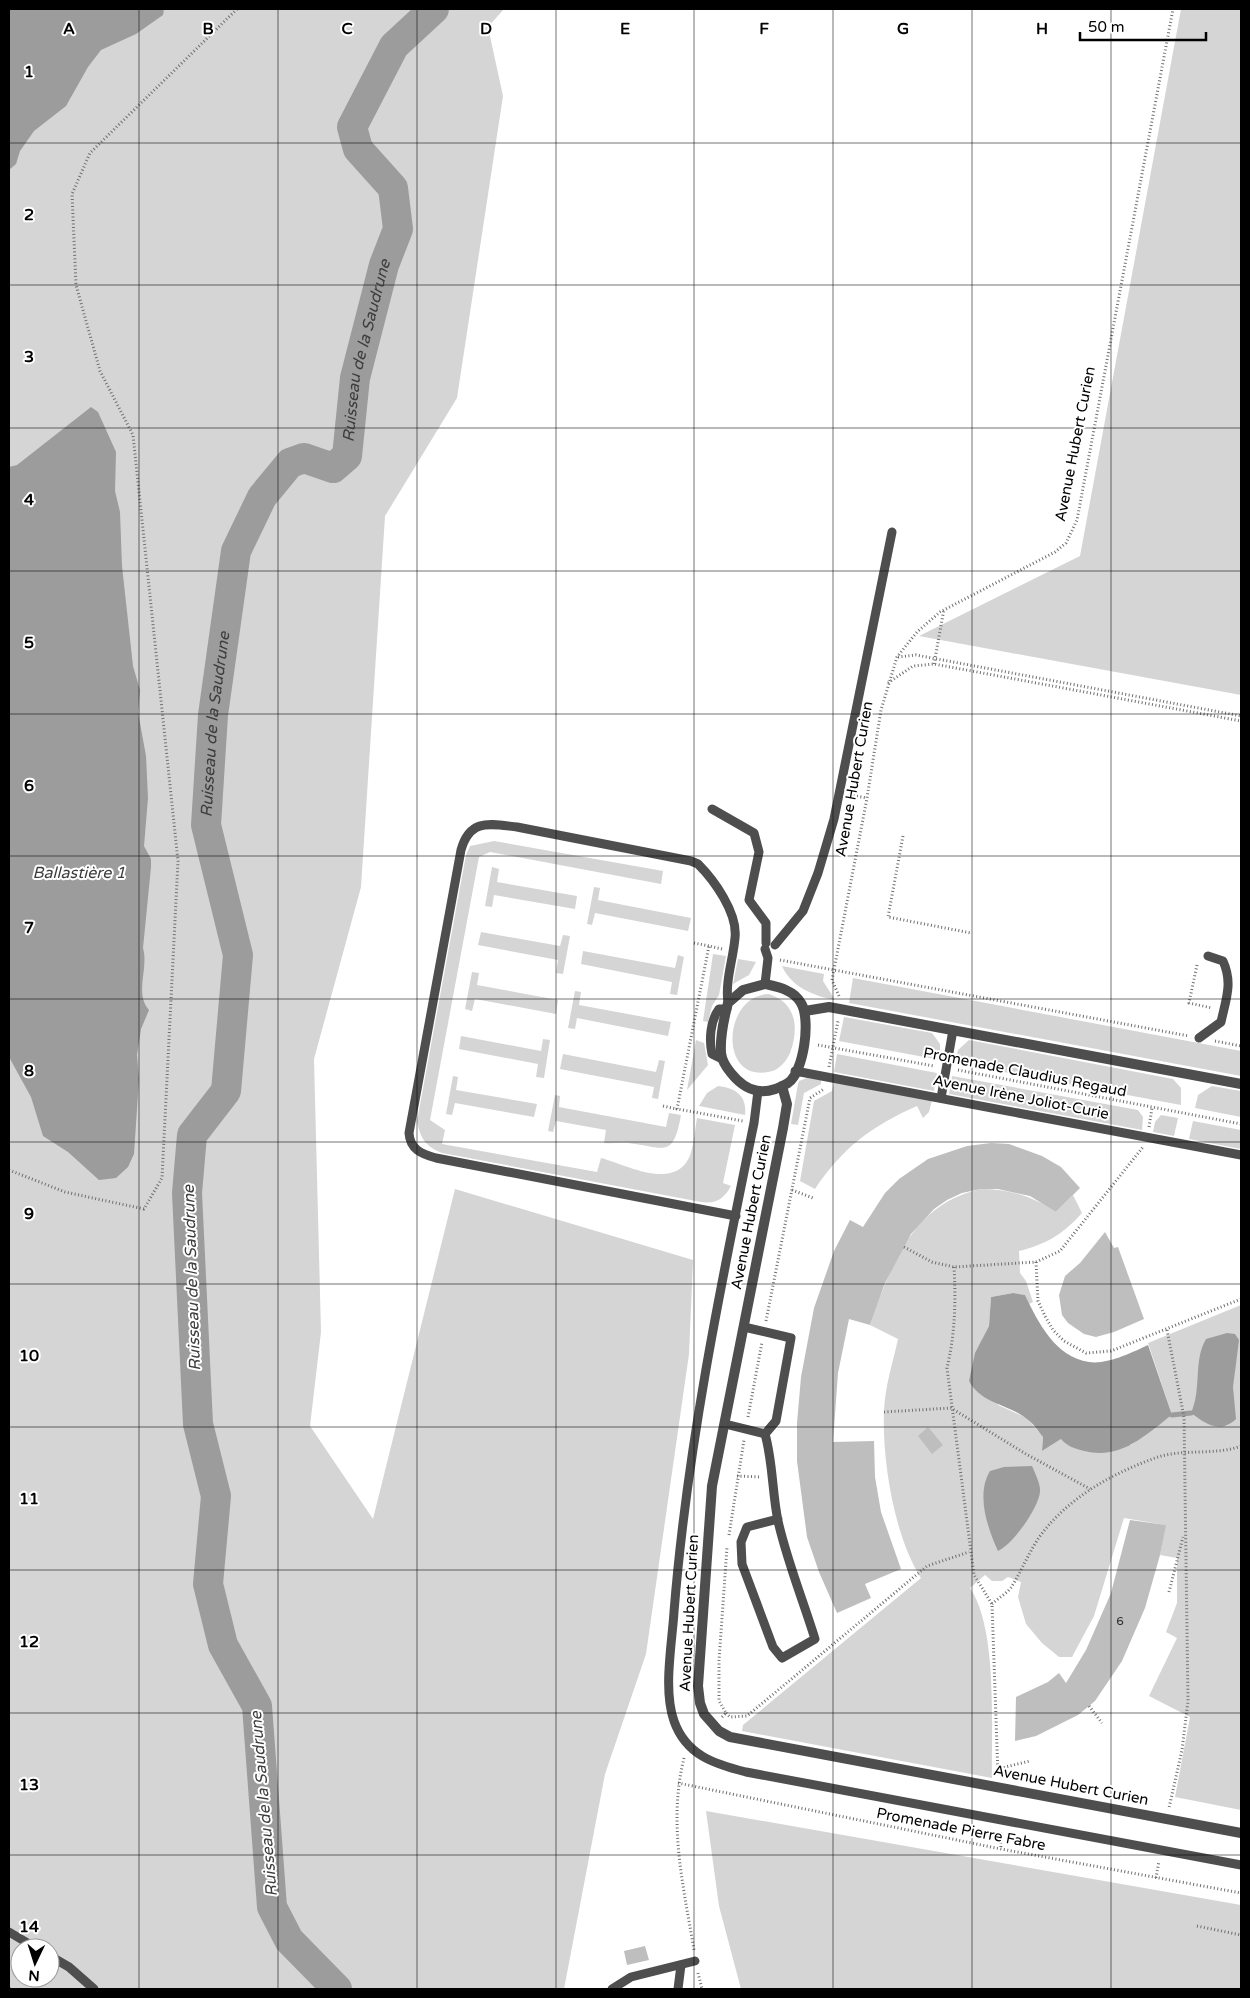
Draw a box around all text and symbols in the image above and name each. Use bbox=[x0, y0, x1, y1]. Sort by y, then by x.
scale bar bbox=[1080, 10, 1206, 42]
text: 50 m bbox=[1088, 18, 1125, 36]
text: A bbox=[63, 19, 75, 39]
text: B bbox=[202, 19, 214, 39]
text: C bbox=[341, 19, 353, 39]
text: D bbox=[480, 19, 492, 39]
text: E bbox=[620, 19, 630, 39]
text: F bbox=[759, 19, 769, 39]
text: G bbox=[897, 19, 909, 39]
text: H bbox=[1036, 19, 1048, 39]
text: 1 bbox=[24, 62, 34, 82]
text: 2 bbox=[24, 205, 34, 225]
water label: Ruisseau de la Saudrune bbox=[338, 256, 396, 443]
text: 3 bbox=[24, 347, 34, 367]
street label: Avenue Hubert Curien bbox=[1051, 365, 1099, 523]
text: 4 bbox=[24, 490, 34, 510]
water label: Ruisseau de la Saudrune bbox=[197, 630, 235, 818]
text: 5 bbox=[24, 633, 34, 653]
street label: Avenue Hubert Curien bbox=[831, 700, 877, 858]
text: 6 bbox=[24, 776, 34, 796]
water label: Ballastière 1 bbox=[33, 863, 125, 883]
text: 7 bbox=[24, 918, 34, 938]
street label: Promenade Claudius Regaud bbox=[922, 1043, 1128, 1101]
text: 8 bbox=[24, 1061, 34, 1081]
street label: Avenue Irène Joliot-Curie bbox=[931, 1071, 1111, 1123]
street label: Avenue Hubert Curien bbox=[727, 1133, 775, 1291]
water label: Ruisseau de la Saudrune bbox=[179, 1184, 205, 1371]
text: 9 bbox=[24, 1204, 34, 1224]
text: 10 bbox=[19, 1346, 39, 1366]
text: 11 bbox=[19, 1489, 39, 1509]
street label: Avenue Hubert Curien bbox=[676, 1534, 702, 1692]
house number: 6 bbox=[1116, 1614, 1124, 1628]
text: 12 bbox=[19, 1632, 39, 1652]
water label: Ruisseau de la Saudrune bbox=[246, 1709, 282, 1898]
street label: Avenue Hubert Curien bbox=[992, 1761, 1150, 1809]
text: 13 bbox=[19, 1775, 39, 1795]
street label: Promenade Pierre Fabre bbox=[875, 1804, 1047, 1854]
text: 14 bbox=[19, 1917, 39, 1937]
north arrow bbox=[10, 1938, 60, 1988]
text: N bbox=[28, 1967, 40, 1984]

